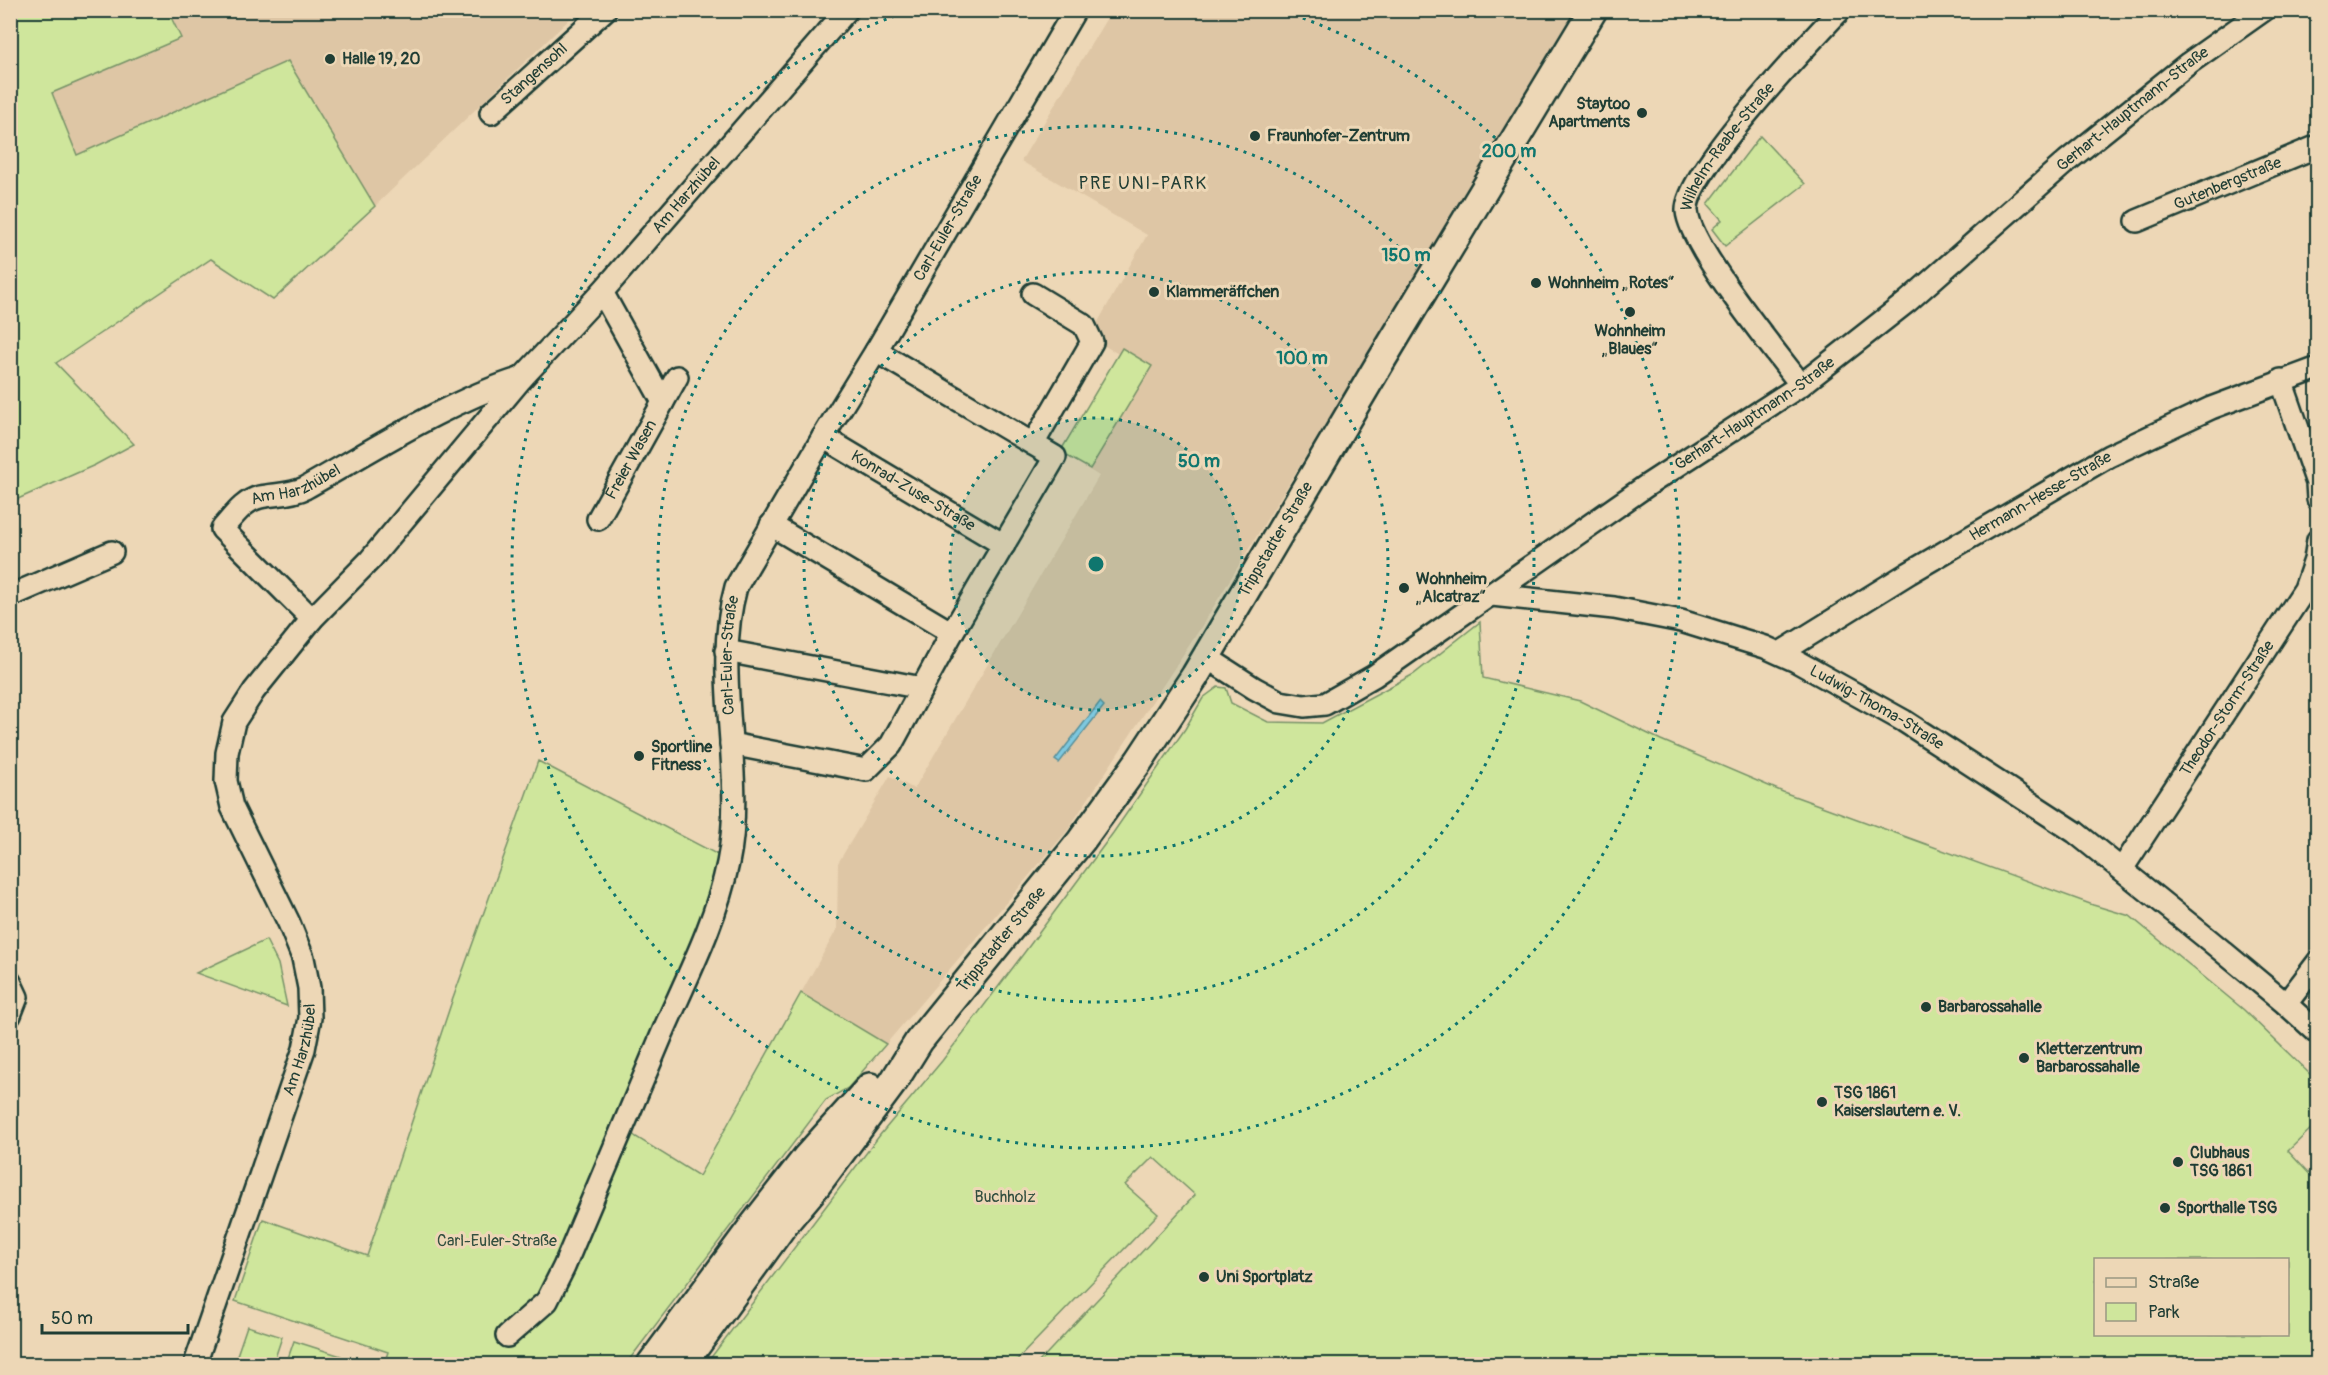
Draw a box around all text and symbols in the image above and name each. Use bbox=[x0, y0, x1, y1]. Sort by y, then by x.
street label: Stangensohl bbox=[496, 39, 572, 109]
street label: Gerhart-Hauptmann-Straße bbox=[2052, 42, 2213, 176]
place label: Halle 19, 20 bbox=[342, 49, 421, 69]
marker: Halle 19, 20 bbox=[323, 52, 337, 66]
street label: Wilhelm-Raabe-Straße bbox=[1676, 78, 1779, 213]
place label: Staytoo Apartments bbox=[1548, 94, 1631, 132]
marker: Staytoo Apartments bbox=[1635, 106, 1649, 120]
place label: Fraunhofer-Zentrum bbox=[1267, 126, 1410, 146]
marker: Fraunhofer-Zentrum bbox=[1248, 129, 1262, 143]
text: 200 m bbox=[1482, 140, 1536, 163]
street label: Gutenbergstraße bbox=[2171, 152, 2284, 215]
street label: Am Harzhübel bbox=[648, 153, 725, 237]
street label: Carl-Euler-Straße bbox=[909, 171, 987, 285]
district label: PRE UNI-PARK bbox=[1078, 172, 1208, 195]
text: 150 m bbox=[1382, 244, 1431, 267]
place label: Wohnheim „Rotes“ bbox=[1548, 273, 1675, 293]
marker: Wohnheim „Rotes“ bbox=[1529, 276, 1543, 290]
place label: Klammeräffchen bbox=[1166, 282, 1279, 302]
marker: Klammeräffchen bbox=[1147, 285, 1161, 299]
marker: Wohnheim „Blaues“ bbox=[1623, 305, 1637, 319]
place label: Wohnheim „Blaues“ bbox=[1595, 321, 1665, 359]
text: 100 m bbox=[1276, 347, 1328, 370]
street label: Gerhart-Hauptmann-Straße bbox=[1671, 352, 1839, 475]
street label: Freier Wasen bbox=[601, 416, 661, 503]
street label: Konrad-Zuse-Straße bbox=[847, 446, 979, 536]
street label: Hermann-Hesse-Straße bbox=[1966, 447, 2115, 545]
text: 50 m bbox=[1178, 450, 1220, 473]
street label: Am Harzhübel bbox=[248, 460, 344, 509]
street label: Trippstadter Straße bbox=[1234, 478, 1317, 600]
centre of rings bbox=[1086, 554, 1106, 574]
place label: Wohnheim „Alcatraz“ bbox=[1416, 569, 1487, 607]
marker: Wohnheim „Alcatraz“ bbox=[1397, 581, 1411, 595]
street label: Carl-Euler-Straße bbox=[717, 594, 743, 716]
street label: Theodor-Storm-Straße bbox=[2175, 636, 2279, 780]
street label: Ludwig-Thoma-Straße bbox=[1806, 661, 1948, 754]
place label: Sportline Fitness bbox=[651, 737, 713, 775]
marker: Sportline Fitness bbox=[632, 749, 646, 763]
street label: Trippstadter Straße bbox=[953, 882, 1050, 996]
place label: Barbarossahalle bbox=[1938, 997, 2043, 1017]
marker: Barbarossahalle bbox=[1919, 1000, 1933, 1014]
street label: Am Harzhübel bbox=[279, 1003, 320, 1098]
place label: Kletterzentrum Barbarossahalle bbox=[2036, 1039, 2143, 1077]
marker: Kletterzentrum Barbarossahalle bbox=[2017, 1051, 2031, 1065]
place label: TSG 1861 Kaiserslautern e. V. bbox=[1833, 1083, 1961, 1121]
marker: TSG 1861 Kaiserslautern e. V. bbox=[1815, 1095, 1829, 1109]
place label: Clubhaus TSG 1861 bbox=[2189, 1143, 2252, 1181]
marker: Clubhaus TSG 1861 bbox=[2171, 1155, 2185, 1169]
park label: Buchholz bbox=[975, 1187, 1035, 1207]
place label: Sporthalle TSG bbox=[2177, 1198, 2278, 1218]
marker: Sporthalle TSG bbox=[2158, 1201, 2172, 1215]
park label: Carl-Euler-Straße bbox=[437, 1231, 557, 1251]
legend bbox=[2094, 1258, 2289, 1336]
place label: Uni Sportplatz bbox=[1216, 1267, 1313, 1287]
marker: Uni Sportplatz bbox=[1197, 1270, 1211, 1284]
text: Straße bbox=[2148, 1271, 2199, 1294]
scale bar bbox=[42, 1297, 188, 1335]
text: Park bbox=[2148, 1301, 2180, 1324]
text: 50 m bbox=[51, 1307, 93, 1330]

